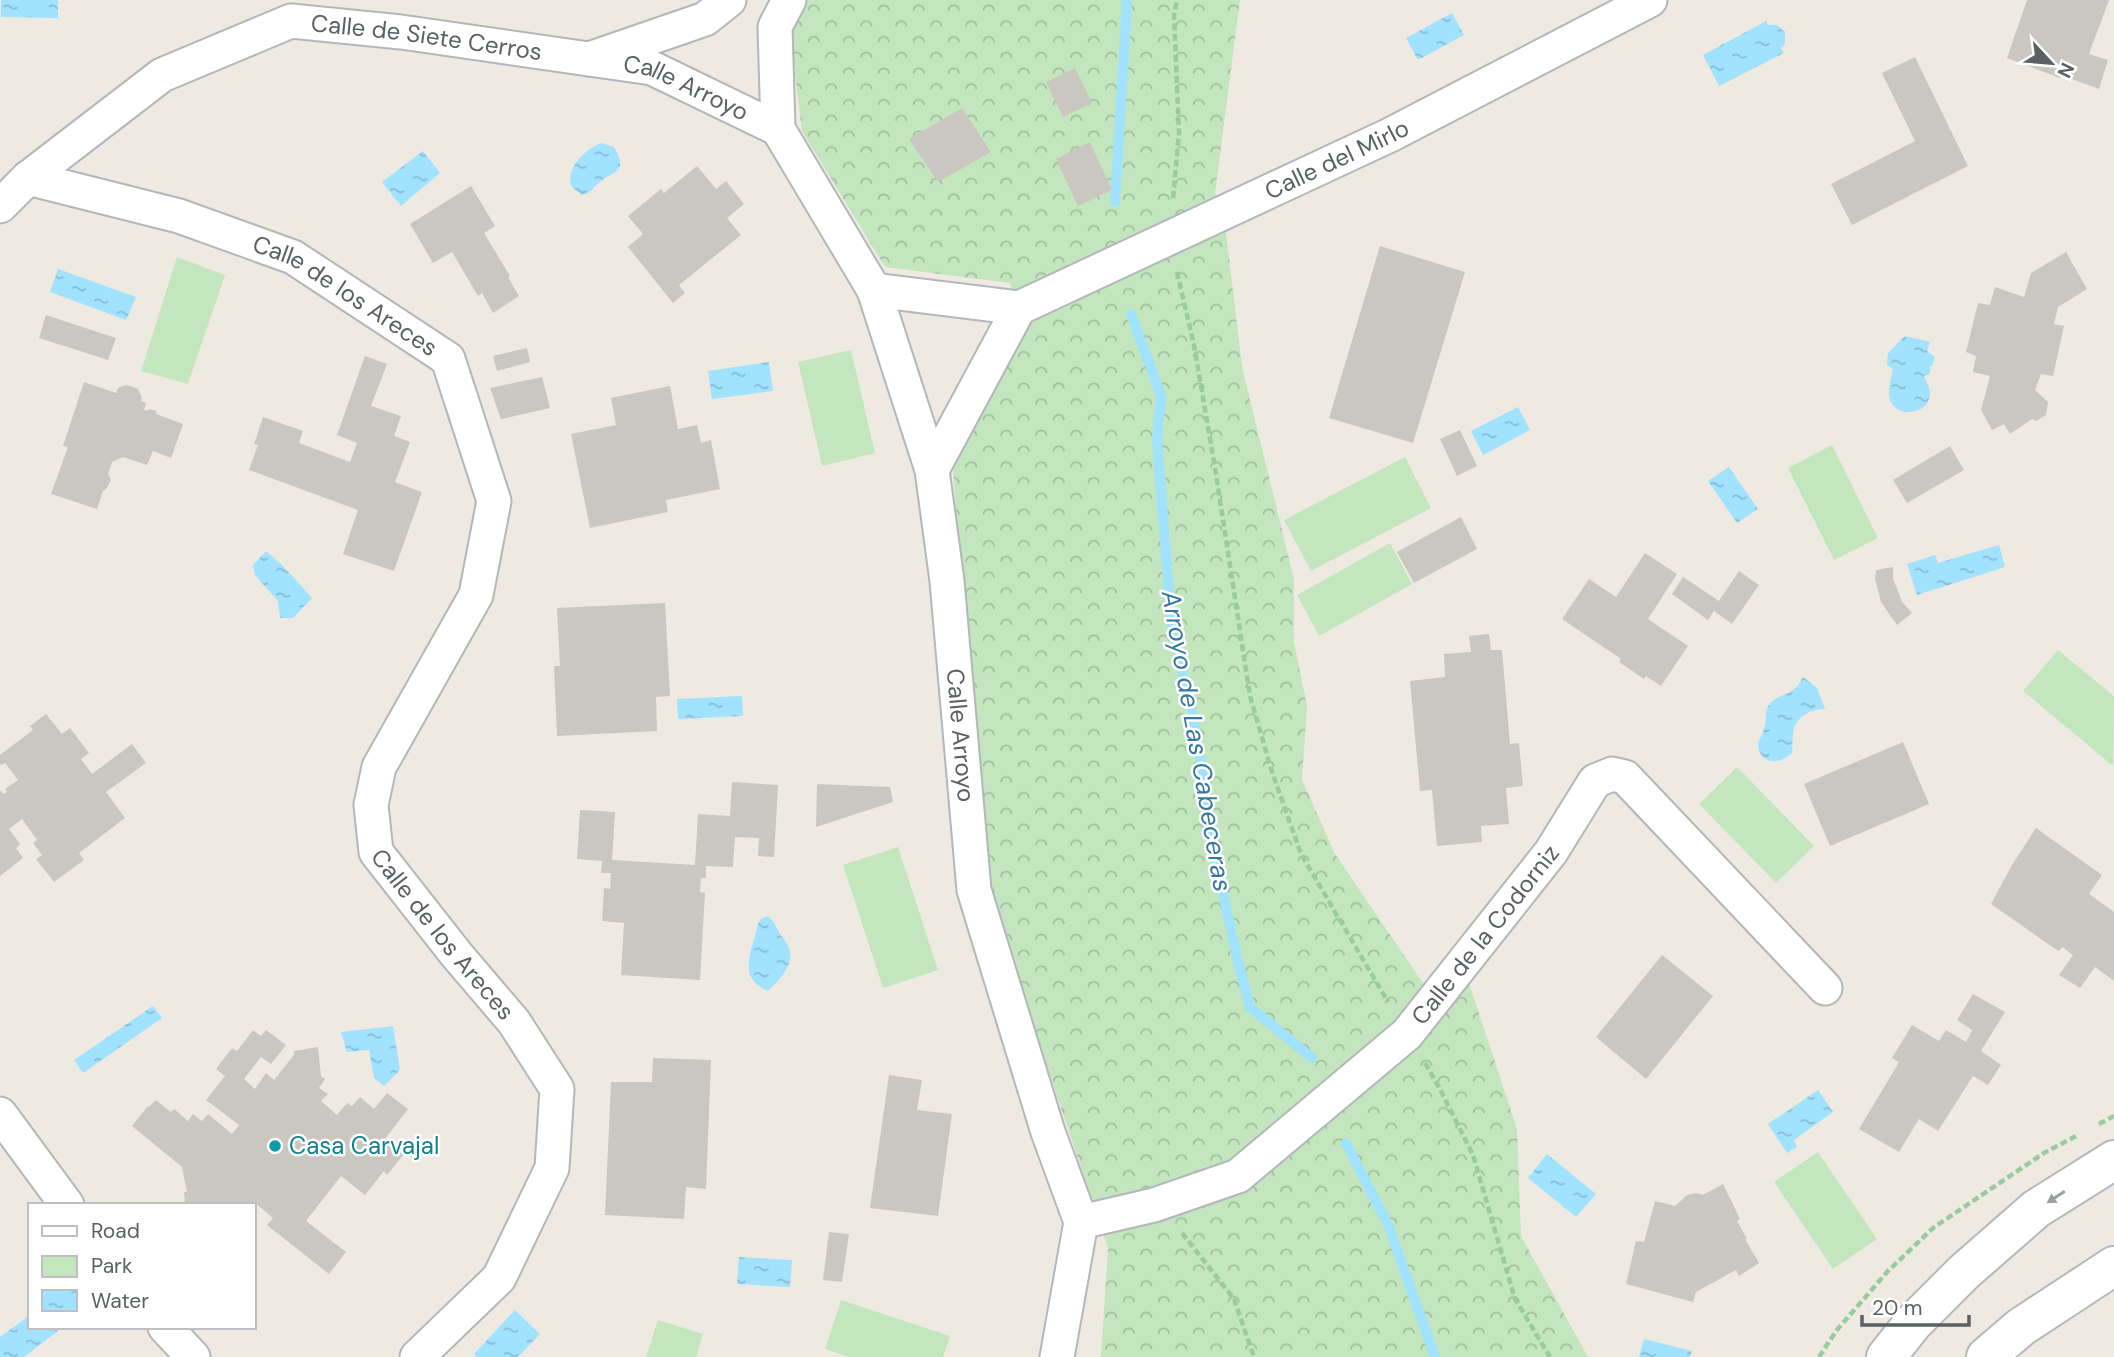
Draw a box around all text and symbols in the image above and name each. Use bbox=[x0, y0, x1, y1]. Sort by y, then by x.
street label: Calle de Siete Cerros bbox=[310, 7, 544, 67]
north arrow bbox=[2016, 28, 2086, 98]
street label: Calle Arroyo bbox=[622, 48, 754, 127]
text: N bbox=[2052, 59, 2080, 82]
street label: Calle del Mirlo bbox=[1260, 112, 1414, 206]
street label: Calle de los Areces bbox=[249, 228, 444, 363]
water label: Arroyo de Las Cabeceras bbox=[1154, 587, 1240, 894]
street label: Calle Arroyo bbox=[940, 667, 982, 803]
street label: Calle de la Codorniz bbox=[1404, 838, 1566, 1031]
street label: Calle de los Areces bbox=[364, 842, 522, 1026]
place label: Casa Carvajal bbox=[289, 1130, 439, 1161]
marker: Casa Carvajal bbox=[267, 1138, 283, 1154]
one-way arrow bbox=[2047, 1190, 2066, 1203]
legend bbox=[28, 1203, 256, 1329]
text: Road bbox=[91, 1217, 140, 1245]
text: Park bbox=[91, 1252, 133, 1280]
scale bar bbox=[1862, 1284, 1969, 1328]
text: Water bbox=[91, 1287, 149, 1315]
text: 20 m bbox=[1872, 1294, 1923, 1322]

